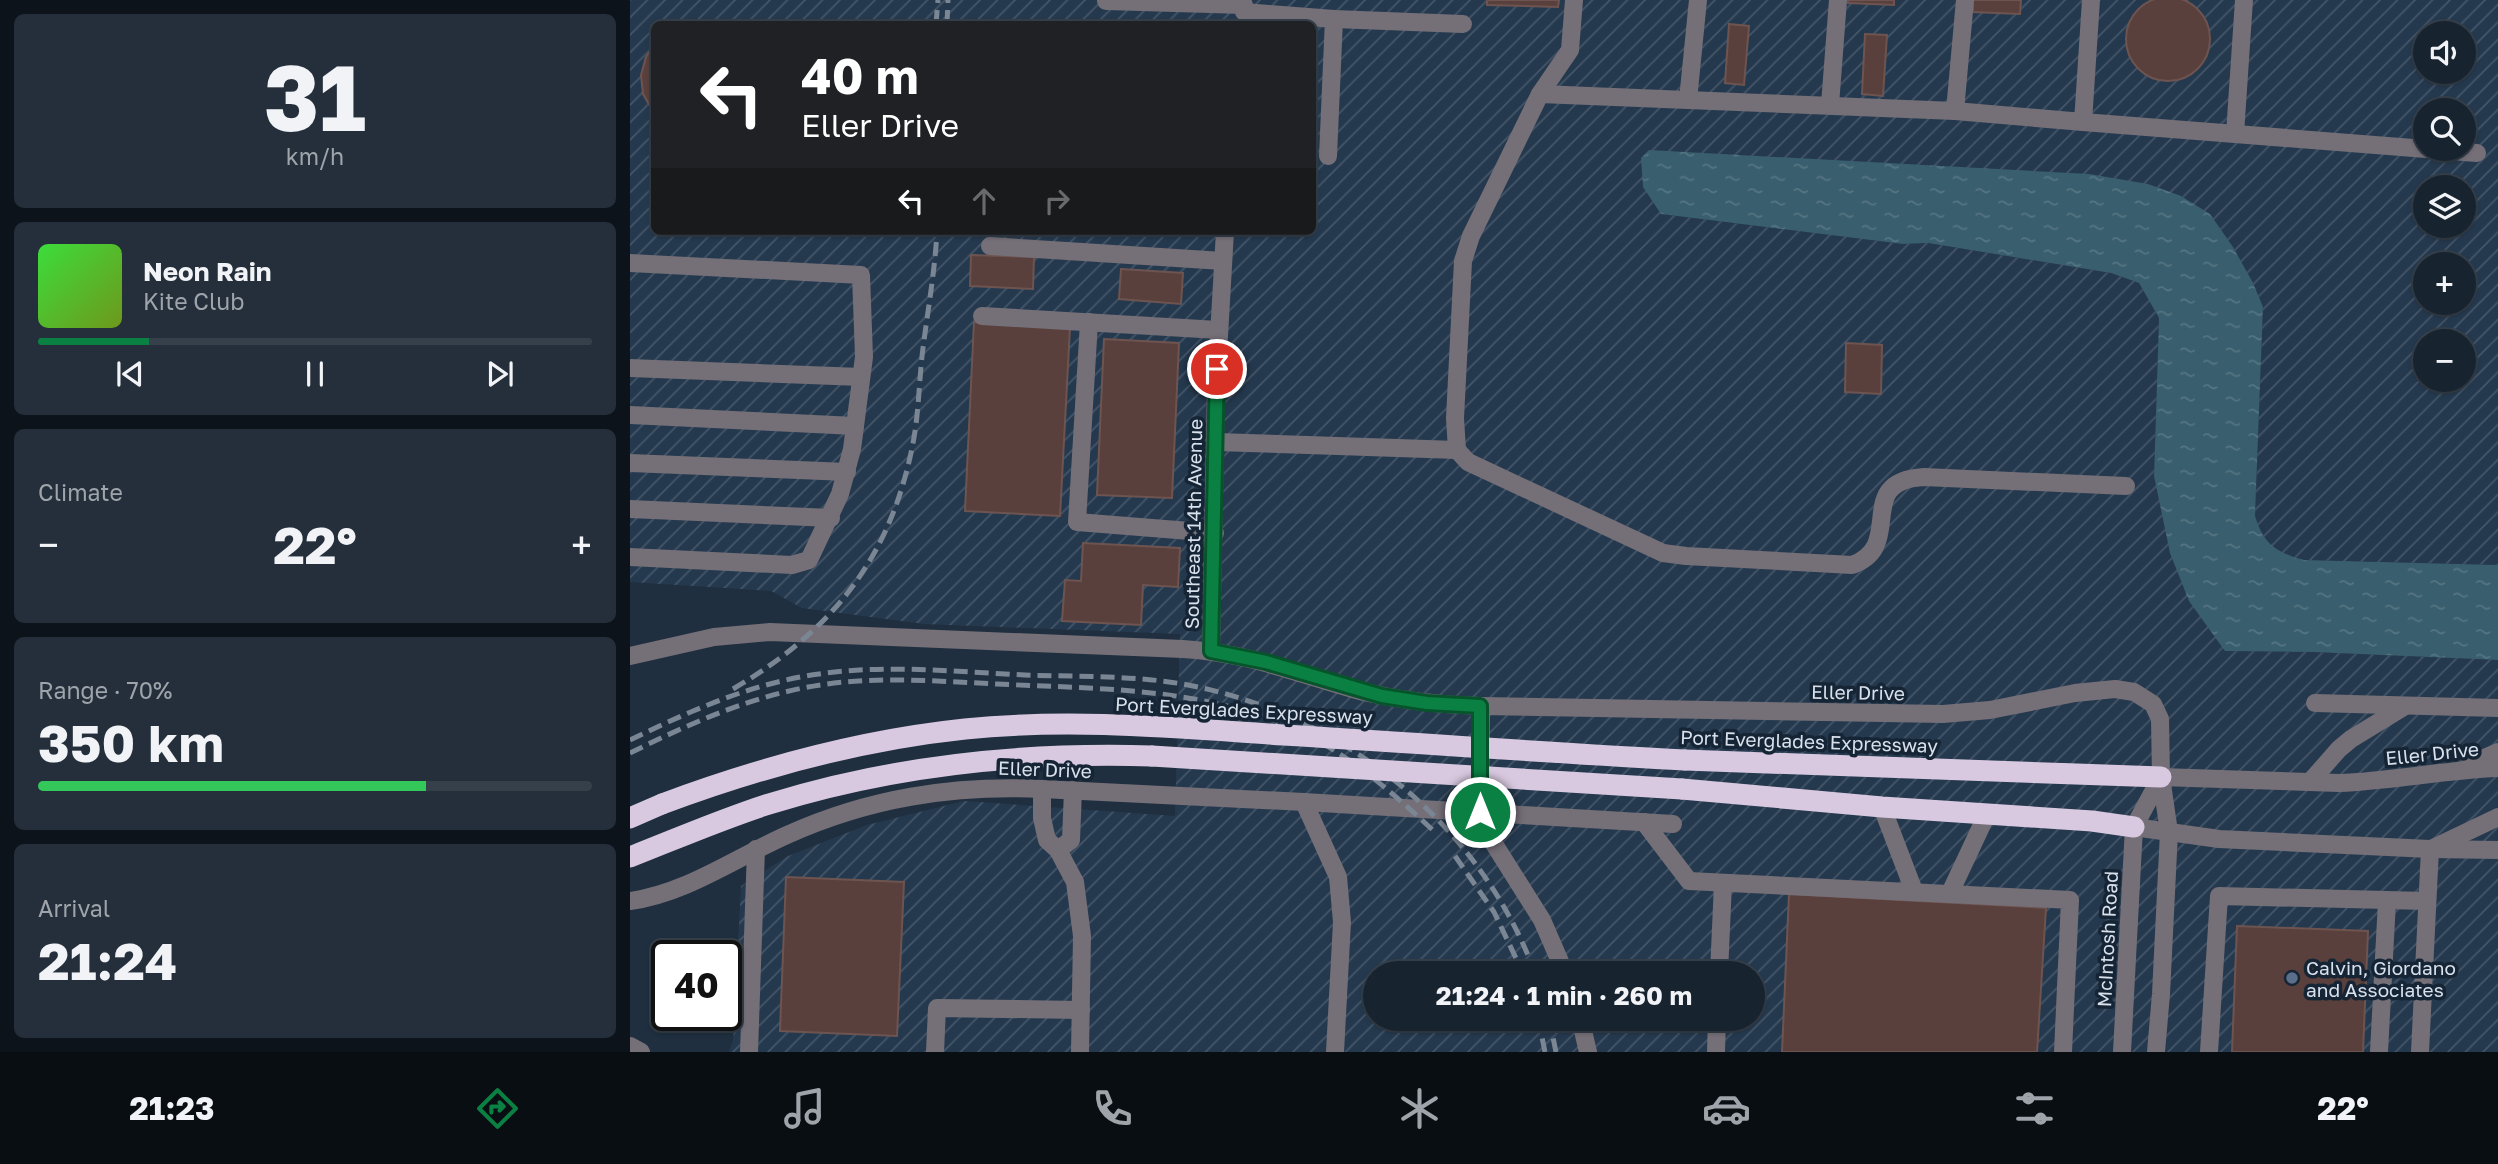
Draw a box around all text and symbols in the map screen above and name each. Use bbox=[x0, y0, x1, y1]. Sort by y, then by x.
map controls bbox=[2413, 21, 2476, 392]
button: sound bbox=[2413, 21, 2476, 84]
text: 31 bbox=[264, 42, 366, 151]
text: 40 m bbox=[801, 46, 919, 105]
icon: left bbox=[686, 49, 777, 140]
button: search bbox=[2413, 98, 2476, 161]
text: Eller Drive bbox=[801, 106, 959, 144]
text: km/h bbox=[286, 142, 344, 170]
button: layers bbox=[2413, 175, 2476, 238]
icon: left bbox=[892, 182, 930, 220]
icon: ahead bbox=[965, 182, 1003, 220]
icon: right bbox=[1038, 182, 1076, 220]
button: + bbox=[2413, 252, 2476, 315]
text: Neon Rain bbox=[143, 256, 272, 287]
text: Kite Club bbox=[143, 287, 244, 315]
button: − bbox=[2413, 329, 2476, 392]
pin bbox=[1187, 339, 1247, 399]
icon: arrive bbox=[1198, 350, 1236, 388]
icon: previous bbox=[111, 355, 149, 393]
icon: pause bbox=[296, 355, 334, 393]
icon: next bbox=[481, 355, 519, 393]
street label: Southeast 14th Avenue bbox=[1180, 419, 1206, 629]
text: Climate bbox=[38, 478, 123, 506]
text: 22° bbox=[273, 513, 357, 575]
text: − bbox=[38, 522, 59, 567]
text: + bbox=[571, 522, 592, 567]
text: Range · 70% bbox=[38, 676, 172, 704]
street label: Eller Drive bbox=[1811, 680, 1905, 704]
street label: Port Everglades Expressway bbox=[1115, 692, 1374, 728]
text: 350 km bbox=[38, 711, 224, 773]
street label: Port Everglades Expressway bbox=[1680, 725, 1939, 757]
street label: Eller Drive bbox=[2384, 737, 2480, 769]
street label: Eller Drive bbox=[998, 756, 1092, 782]
position arrow bbox=[1443, 775, 1517, 849]
street label: McIntosh Road bbox=[2092, 870, 2122, 1008]
text: Arrival bbox=[38, 894, 110, 922]
text: 21:24 bbox=[38, 929, 177, 991]
speed limit sign: 40 bbox=[651, 940, 742, 1031]
place label: Calvin, Giordano and Associates bbox=[2306, 956, 2456, 1001]
marker: Calvin, Giordano and Associates bbox=[2284, 970, 2300, 986]
text: 21:24 · 1 min · 260 m bbox=[1436, 980, 1692, 1011]
icon: directions bbox=[473, 1084, 522, 1133]
icon: music bbox=[780, 1084, 829, 1133]
icon: phone bbox=[1088, 1084, 1137, 1133]
icon: climate bbox=[1395, 1084, 1444, 1133]
icon: car bbox=[1702, 1084, 1751, 1133]
icon: filters bbox=[2010, 1084, 2059, 1133]
text: 21:23 bbox=[129, 1089, 214, 1127]
text: 22° bbox=[2317, 1089, 2369, 1127]

